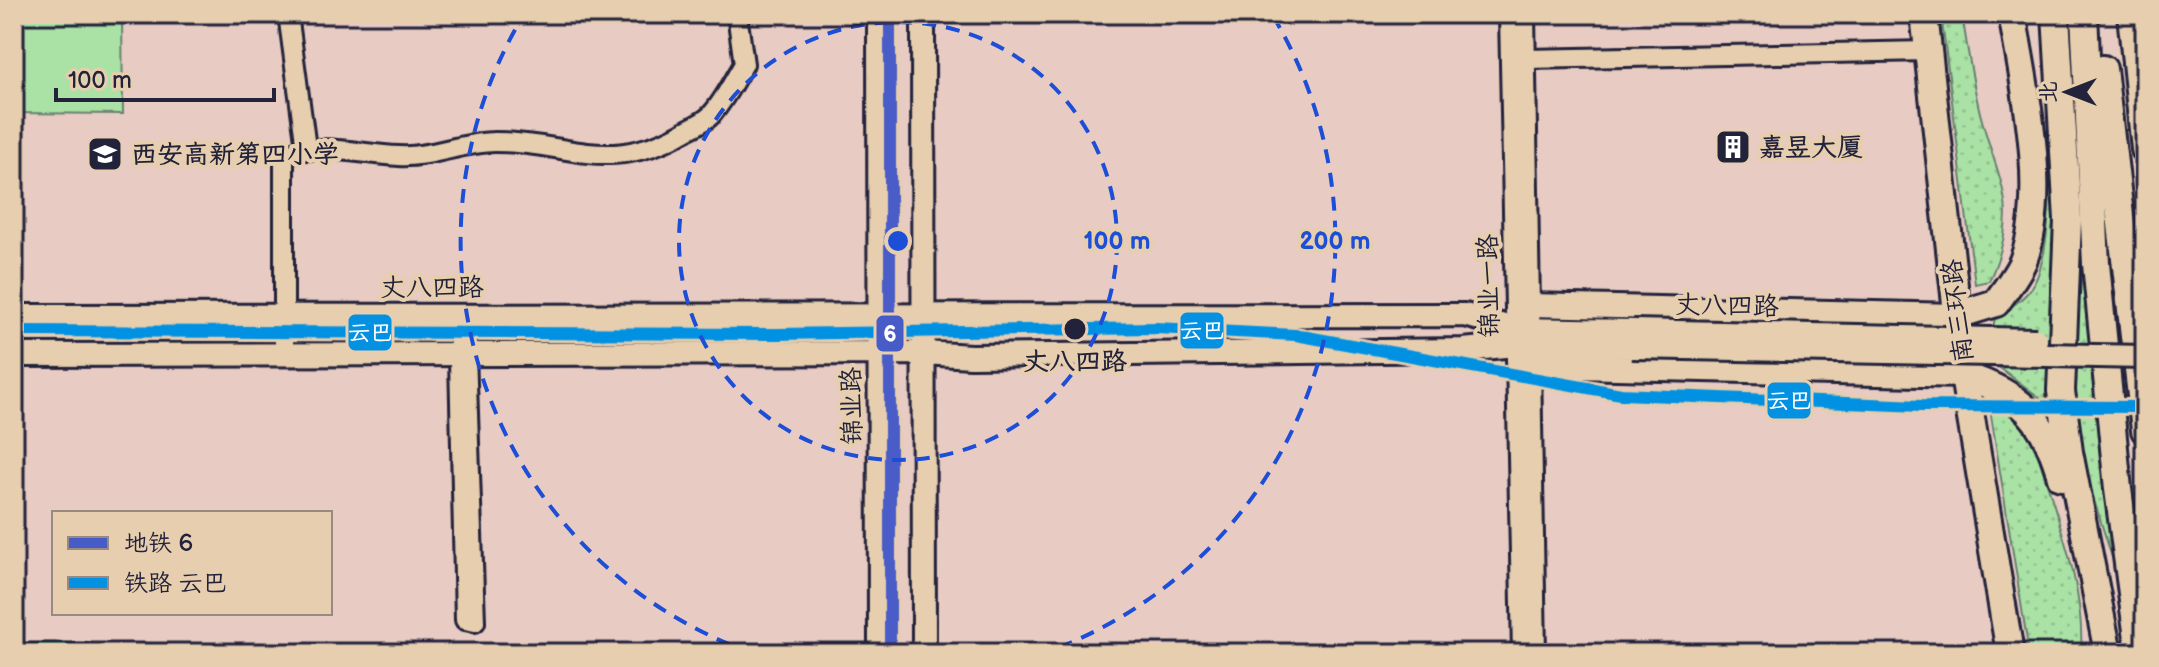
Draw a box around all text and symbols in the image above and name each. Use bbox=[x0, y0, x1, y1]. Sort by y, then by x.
scale bar bbox=[56, 52, 274, 102]
north arrow bbox=[2027, 52, 2107, 132]
text: 100 m bbox=[68, 66, 132, 95]
text: 北 bbox=[2035, 81, 2062, 103]
building icon: 嘉昱大厦 bbox=[1714, 128, 1752, 166]
place label: 嘉昱大厦 bbox=[1759, 133, 1863, 164]
school or university icon: 西安高新第四小学 bbox=[86, 135, 124, 173]
place label: 西安高新第四小学 bbox=[131, 140, 339, 171]
centre of rings bbox=[884, 227, 912, 255]
text: 100 m bbox=[1084, 227, 1150, 256]
text: 200 m bbox=[1300, 227, 1370, 256]
street label: 锦业一路 bbox=[1473, 234, 1506, 338]
street label: 南三环路 bbox=[1937, 257, 1980, 364]
street label: 丈八四路 bbox=[380, 273, 484, 304]
street label: 丈八四路 bbox=[1675, 290, 1779, 323]
line badge: 云巴 bbox=[1179, 311, 1225, 350]
line badge: 云巴 bbox=[347, 313, 393, 352]
line badge: 6 bbox=[875, 314, 905, 353]
marker: 丈八四路 bbox=[1062, 316, 1088, 342]
text: 云巴 bbox=[1180, 318, 1224, 345]
text: 云巴 bbox=[348, 320, 392, 347]
text: 6 bbox=[883, 321, 897, 348]
place label: 丈八四路 bbox=[1023, 347, 1127, 378]
street label: 锦业路 bbox=[836, 367, 869, 445]
line badge: 云巴 bbox=[1766, 381, 1812, 420]
text: 云巴 bbox=[1767, 388, 1811, 415]
legend bbox=[52, 511, 332, 615]
text: 地铁 6 bbox=[124, 529, 193, 558]
text: 铁路 云巴 bbox=[124, 569, 226, 598]

